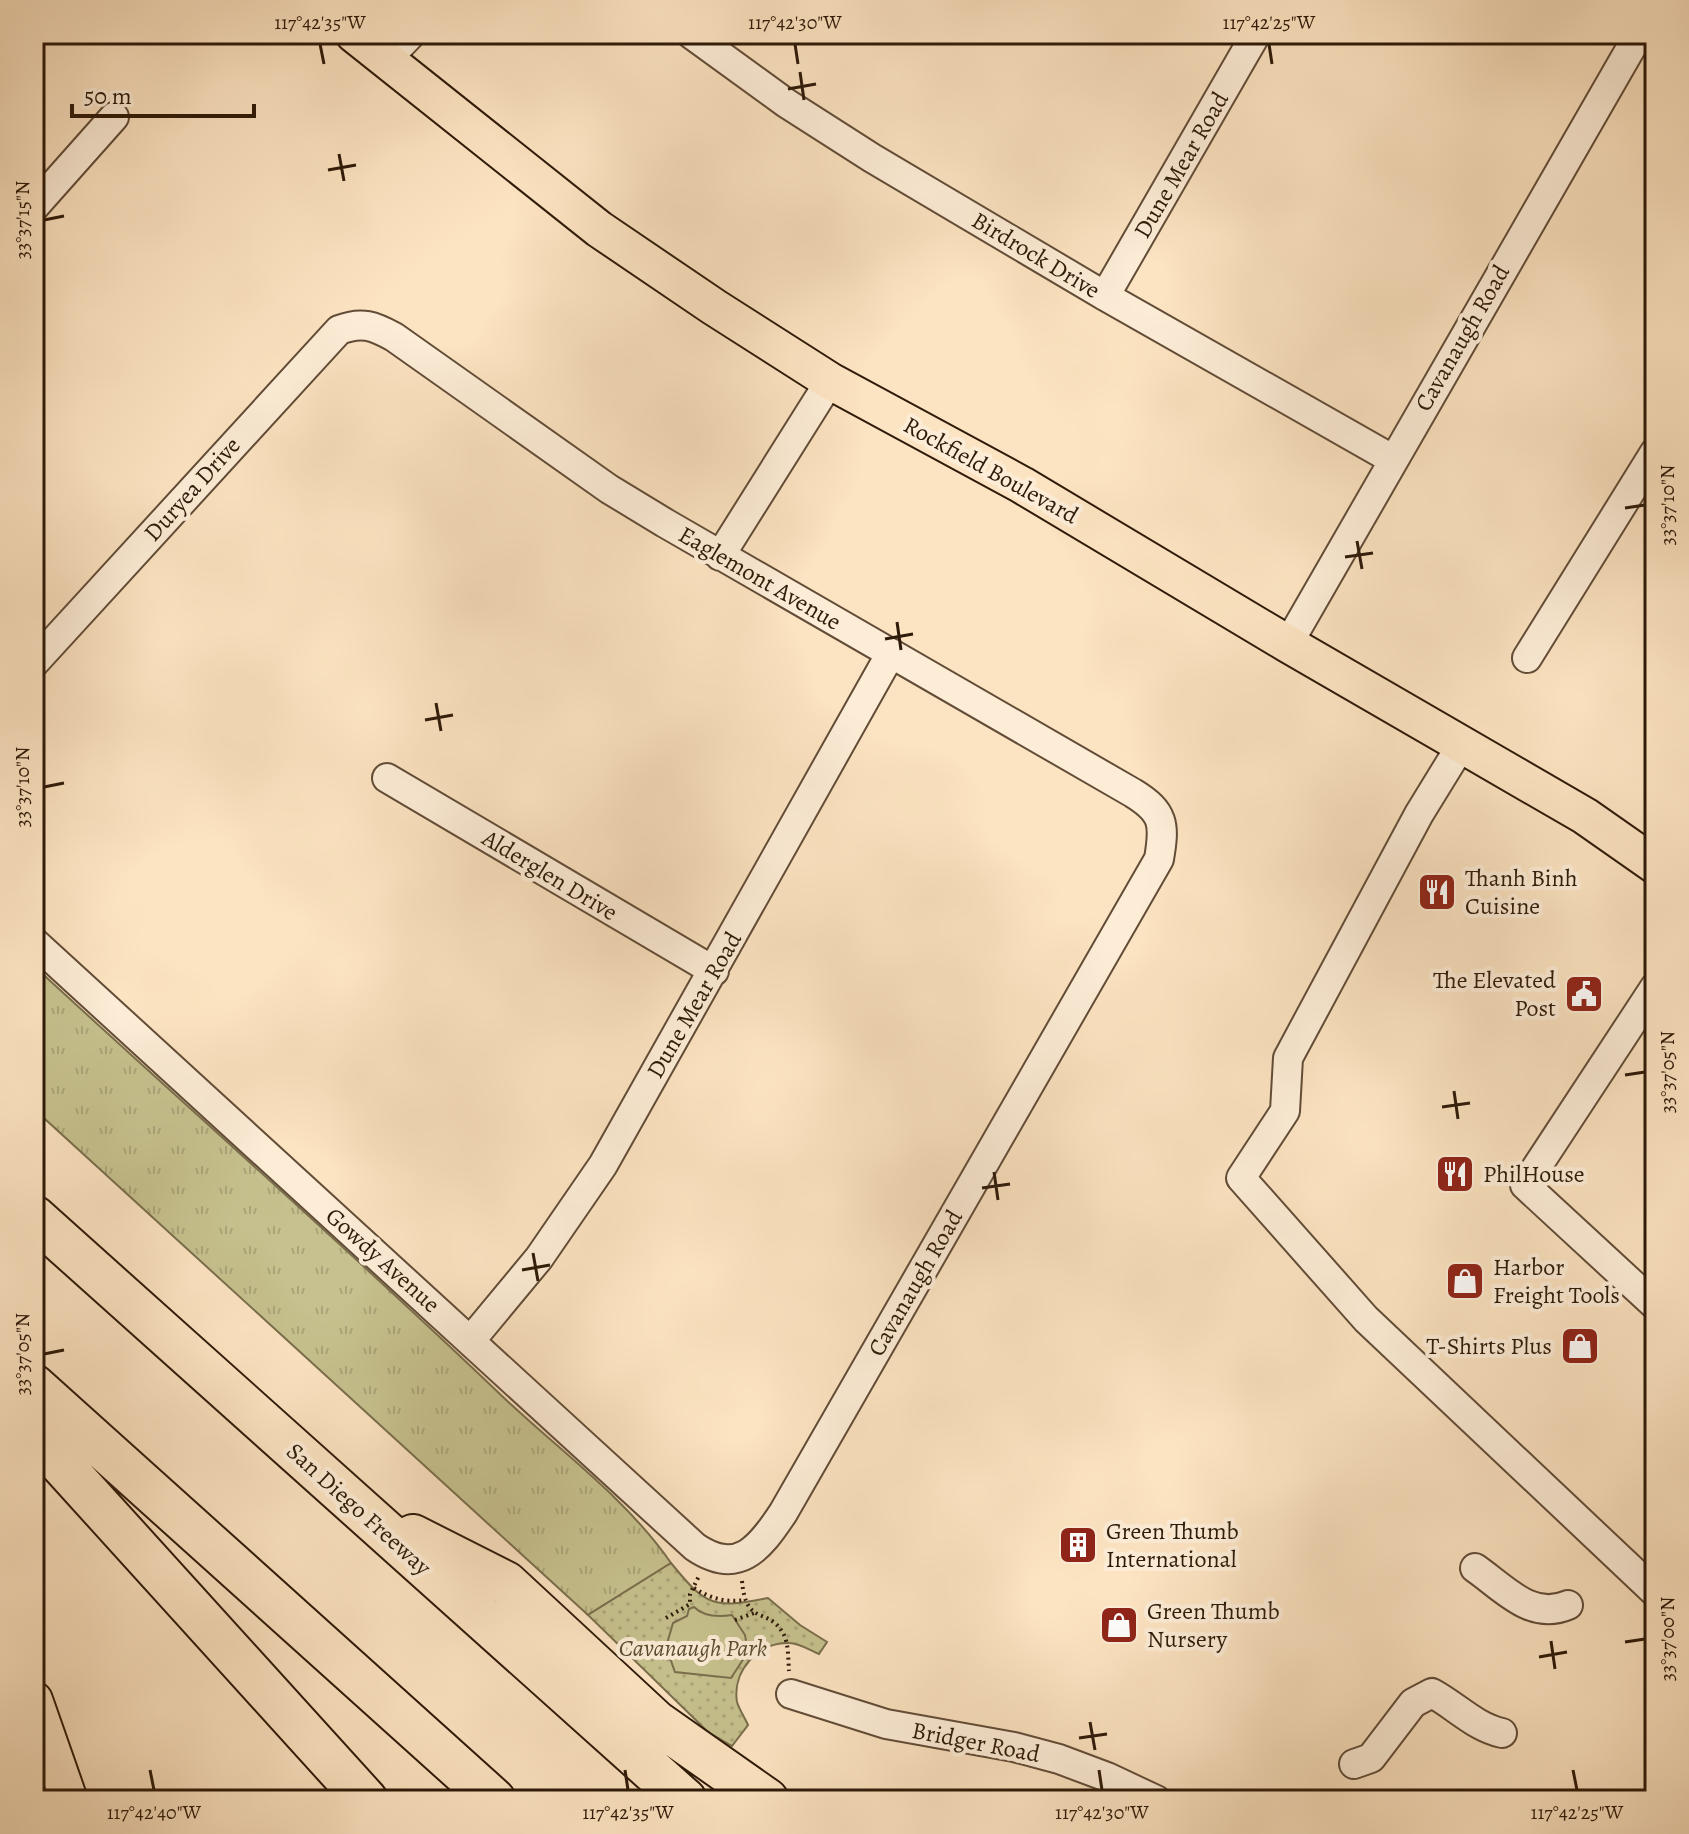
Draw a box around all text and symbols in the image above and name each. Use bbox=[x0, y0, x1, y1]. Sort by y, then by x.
text: 117°42'35"W bbox=[274, 9, 366, 36]
text: 117°42'30"W bbox=[748, 9, 842, 36]
text: 117°42'25"W bbox=[1223, 9, 1316, 36]
scale bar bbox=[72, 68, 254, 118]
text: 50 m bbox=[84, 80, 132, 112]
street label: Dune Mear Road bbox=[1126, 86, 1236, 244]
text: 33°37'15"N bbox=[9, 181, 36, 259]
street label: Birdrock Drive bbox=[966, 204, 1106, 306]
street label: Cavanaugh Road bbox=[1407, 259, 1517, 417]
street label: Rockfield Boulevard bbox=[898, 409, 1084, 531]
street label: Duryea Drive bbox=[137, 430, 247, 548]
text: 33°37'10"N bbox=[1654, 465, 1681, 545]
street label: Eaglemont Avenue bbox=[673, 518, 847, 638]
text: 33°37'10"N bbox=[9, 747, 36, 827]
street label: Alderglen Drive bbox=[475, 821, 624, 928]
place label: Thanh Binh Cuisine bbox=[1465, 862, 1578, 922]
restaurant icon: Thanh Binh Cuisine bbox=[1416, 871, 1458, 913]
street label: Dune Mear Road bbox=[639, 926, 749, 1084]
place label: The Elevated Post bbox=[1433, 964, 1556, 1024]
public building icon: The Elevated Post bbox=[1563, 973, 1605, 1015]
text: 33°37'05"N bbox=[1654, 1031, 1681, 1113]
restaurant icon: PhilHouse bbox=[1434, 1153, 1476, 1195]
place label: PhilHouse bbox=[1483, 1158, 1585, 1190]
street label: Gowdy Avenue bbox=[319, 1200, 447, 1320]
street label: Cavanaugh Road bbox=[860, 1204, 970, 1362]
place label: Harbor Freight Tools bbox=[1493, 1251, 1620, 1311]
shop icon: Harbor Freight Tools bbox=[1444, 1260, 1486, 1302]
text: 33°37'05"N bbox=[9, 1313, 36, 1395]
shop icon: T-Shirts Plus bbox=[1559, 1325, 1601, 1367]
place label: T-Shirts Plus bbox=[1426, 1330, 1552, 1362]
street label: San Diego Freeway bbox=[280, 1435, 438, 1583]
place label: Green Thumb International bbox=[1106, 1515, 1239, 1575]
building icon: Green Thumb International bbox=[1057, 1524, 1099, 1566]
place label: Green Thumb Nursery bbox=[1147, 1595, 1280, 1655]
text: 33°37'00"N bbox=[1654, 1597, 1681, 1681]
shop icon: Green Thumb Nursery bbox=[1098, 1604, 1140, 1646]
park label: Cavanaugh Park bbox=[619, 1632, 768, 1664]
street label: Bridger Road bbox=[909, 1714, 1043, 1770]
text: 117°42'40"W bbox=[107, 1799, 202, 1826]
text: 117°42'35"W bbox=[582, 1799, 674, 1826]
text: 117°42'30"W bbox=[1055, 1799, 1149, 1826]
text: 117°42'25"W bbox=[1531, 1799, 1624, 1826]

